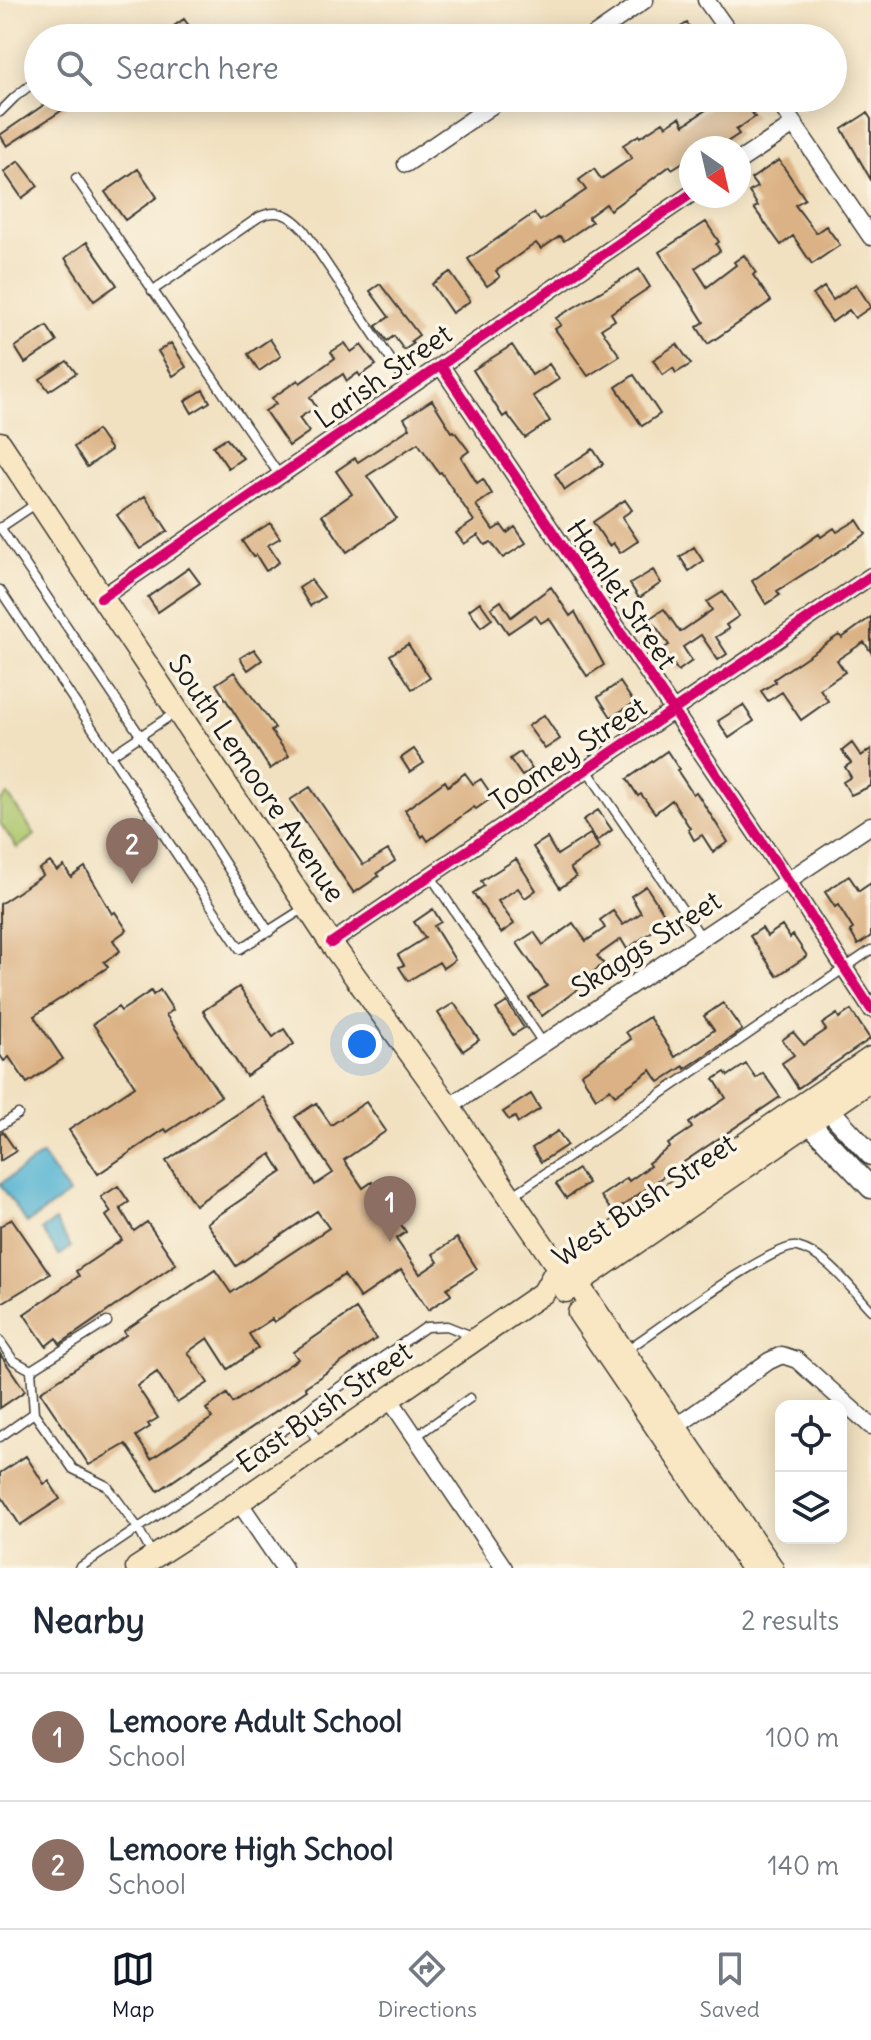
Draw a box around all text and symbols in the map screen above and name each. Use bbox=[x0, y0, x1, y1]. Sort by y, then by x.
search box bbox=[24, 24, 847, 112]
icon: search bbox=[52, 46, 96, 90]
text: Search here bbox=[116, 49, 279, 87]
north arrow bbox=[679, 136, 751, 208]
street label: Larish Street bbox=[308, 316, 458, 436]
street label: Hamlet Street bbox=[559, 512, 685, 676]
street label: South Lemoore Avenue bbox=[161, 647, 353, 909]
street label: Toomey Street bbox=[483, 688, 653, 820]
pin: 2 bbox=[106, 818, 158, 884]
street label: Skaggs Street bbox=[565, 882, 727, 1006]
your location bbox=[342, 1024, 382, 1064]
street label: West Bush Street bbox=[545, 1125, 743, 1275]
pin: 1 bbox=[364, 1176, 416, 1242]
street label: East Bush Street bbox=[229, 1333, 419, 1481]
map controls bbox=[775, 1400, 847, 1544]
button: locate bbox=[775, 1400, 847, 1472]
button: layers bbox=[775, 1472, 847, 1544]
text: Nearby bbox=[32, 1599, 145, 1642]
text: 2 results bbox=[741, 1604, 839, 1637]
text: Lemoore Adult School bbox=[108, 1702, 402, 1740]
text: 1 bbox=[53, 1721, 63, 1754]
text: 100 m bbox=[765, 1721, 839, 1754]
text: School bbox=[108, 1740, 186, 1773]
text: Lemoore High School bbox=[108, 1830, 393, 1868]
text: 2 bbox=[51, 1849, 65, 1882]
text: 140 m bbox=[768, 1849, 839, 1882]
text: School bbox=[108, 1868, 186, 1901]
tab: Map bbox=[111, 1947, 155, 2023]
tab: Directions bbox=[378, 1947, 477, 2023]
tab: Saved bbox=[699, 1947, 760, 2023]

